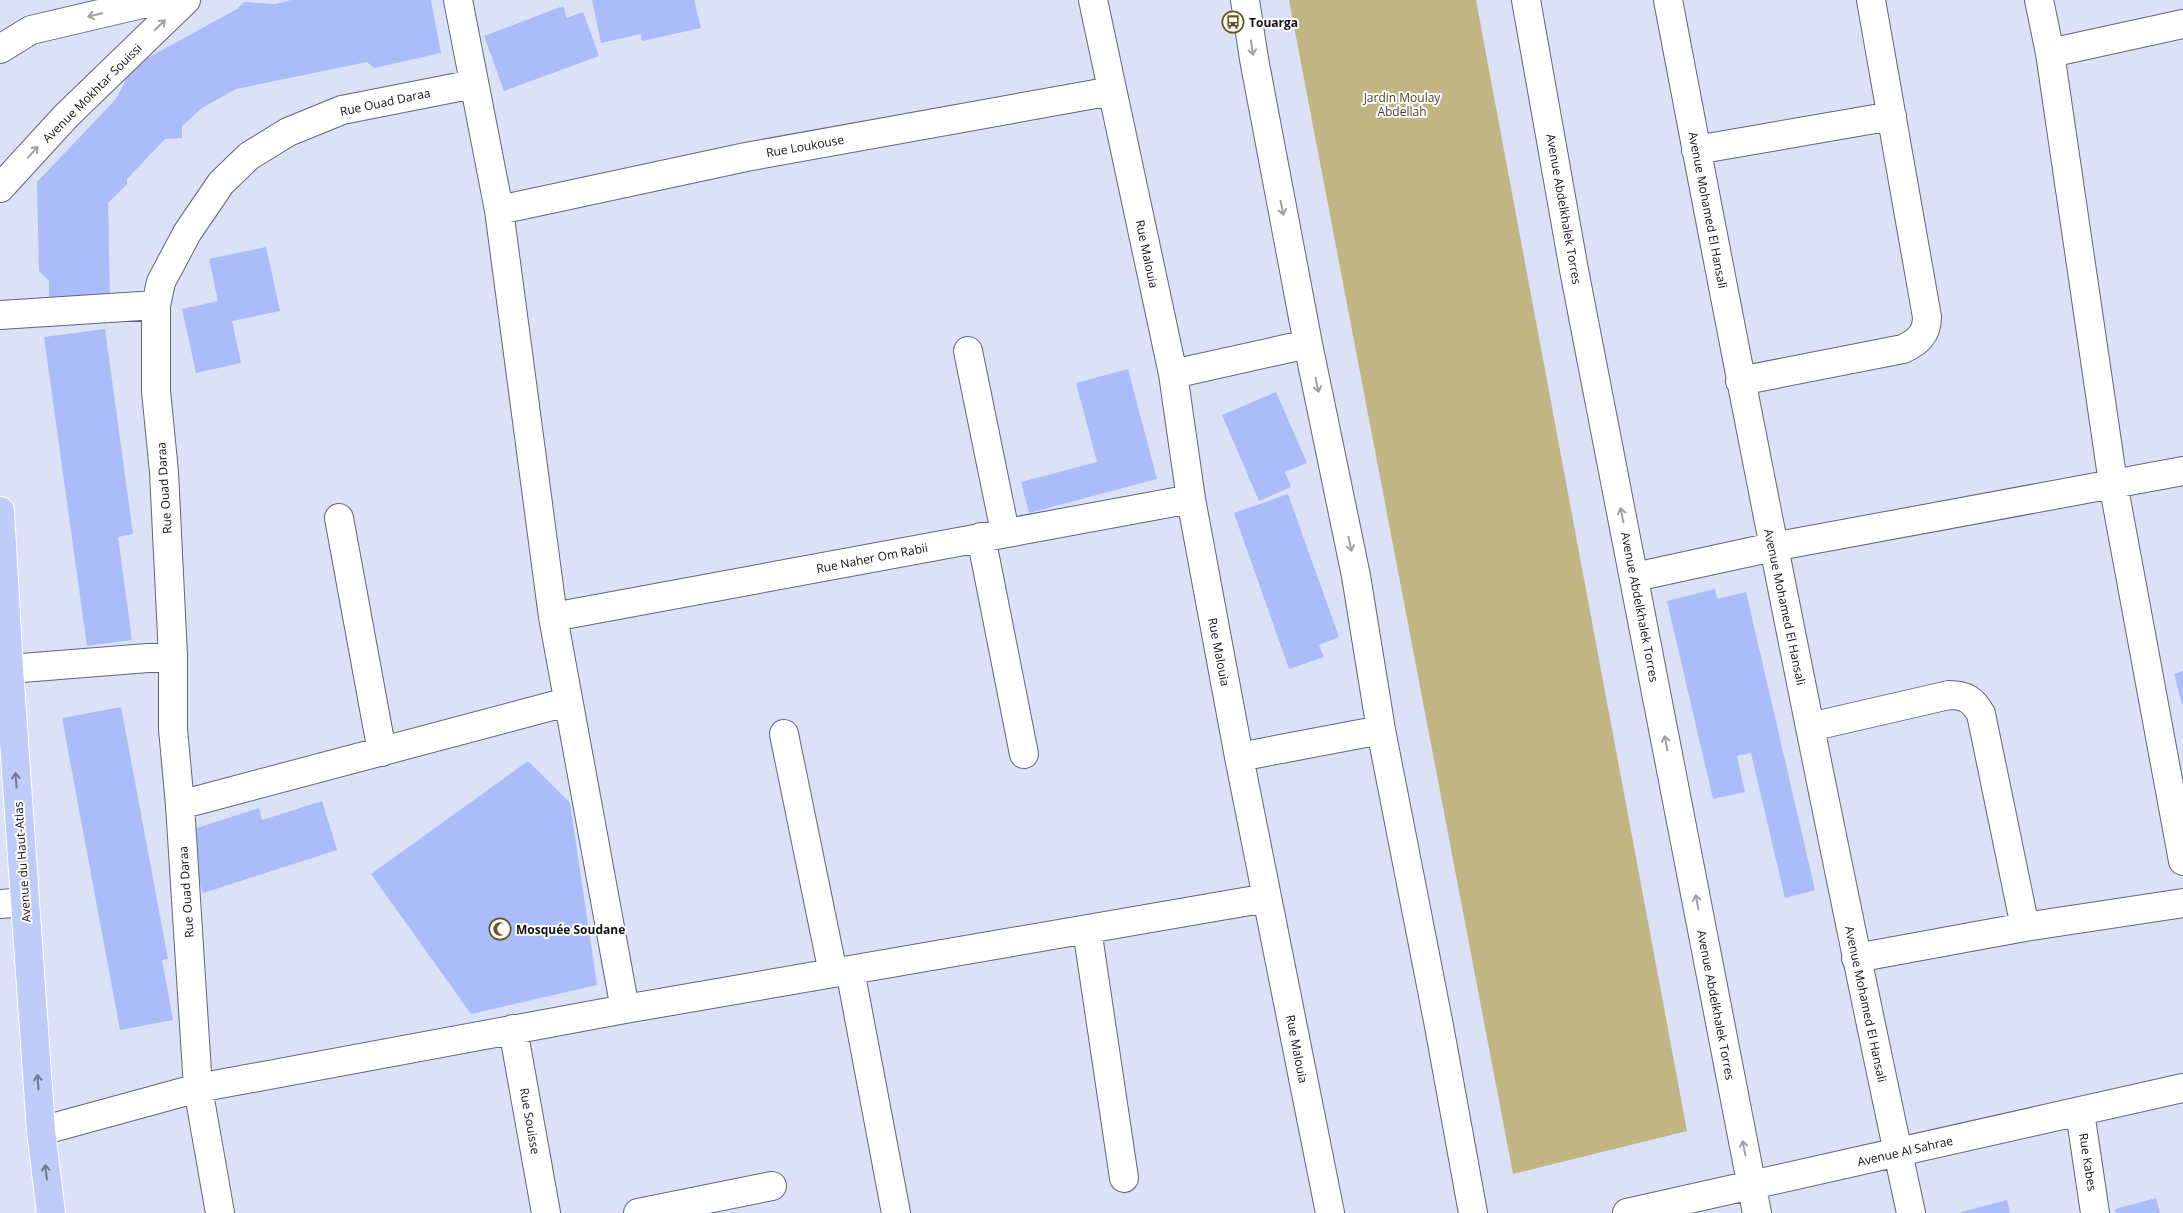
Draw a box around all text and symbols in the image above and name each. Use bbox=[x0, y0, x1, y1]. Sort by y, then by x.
bus stop icon: Touarga bbox=[1221, 10, 1245, 34]
one-way arrow bbox=[87, 11, 103, 20]
place label: Touarga bbox=[1249, 14, 1298, 31]
one-way arrow bbox=[154, 19, 167, 31]
street label: Avenue Mokhtar Souissi bbox=[39, 40, 145, 146]
one-way arrow bbox=[1247, 40, 1257, 56]
street label: Rue Ouad Daraa bbox=[338, 84, 432, 120]
park label: Jardin Moulay Abdellah bbox=[1363, 89, 1441, 120]
street label: Avenue Mohamed El Hansali bbox=[1684, 130, 1732, 290]
street label: Rue Loukouse bbox=[765, 131, 846, 161]
street label: Avenue Abdelkhalek Torres bbox=[1542, 132, 1586, 286]
one-way arrow bbox=[27, 146, 39, 159]
one-way arrow bbox=[1278, 199, 1288, 215]
street label: Rue Malouia bbox=[1131, 218, 1163, 290]
one-way arrow bbox=[1313, 376, 1322, 392]
street label: Rue Ouad Daraa bbox=[152, 441, 176, 535]
one-way arrow bbox=[1617, 507, 1627, 523]
street label: Avenue Mohamed El Hansali bbox=[1760, 527, 1810, 687]
street label: Avenue Abdelkhalek Torres bbox=[1617, 530, 1663, 684]
one-way arrow bbox=[1345, 535, 1355, 551]
street label: Rue Naher Om Rabii bbox=[815, 539, 929, 577]
street label: Rue Malouia bbox=[1204, 616, 1234, 688]
one-way arrow bbox=[1661, 735, 1671, 751]
one-way arrow bbox=[12, 773, 21, 789]
street label: Avenue du Haut-Atlas bbox=[9, 801, 35, 923]
street label: Rue Ouad Daraa bbox=[174, 845, 198, 939]
one-way arrow bbox=[1691, 895, 1701, 911]
mosque icon: Mosquée Soudane bbox=[488, 917, 512, 941]
place label: Mosquée Soudane bbox=[516, 921, 625, 938]
street label: Avenue Mohamed El Hansali bbox=[1841, 924, 1891, 1084]
street label: Avenue Abdelkhalek Torres bbox=[1693, 928, 1739, 1082]
street label: Rue Malouia bbox=[1282, 1013, 1312, 1085]
one-way arrow bbox=[33, 1074, 42, 1090]
street label: Rue Souisse bbox=[516, 1087, 544, 1156]
street label: Avenue Al Sahrae bbox=[1856, 1132, 1955, 1170]
street label: Rue Kabes bbox=[2075, 1132, 2101, 1192]
one-way arrow bbox=[1739, 1140, 1749, 1156]
one-way arrow bbox=[41, 1164, 51, 1180]

